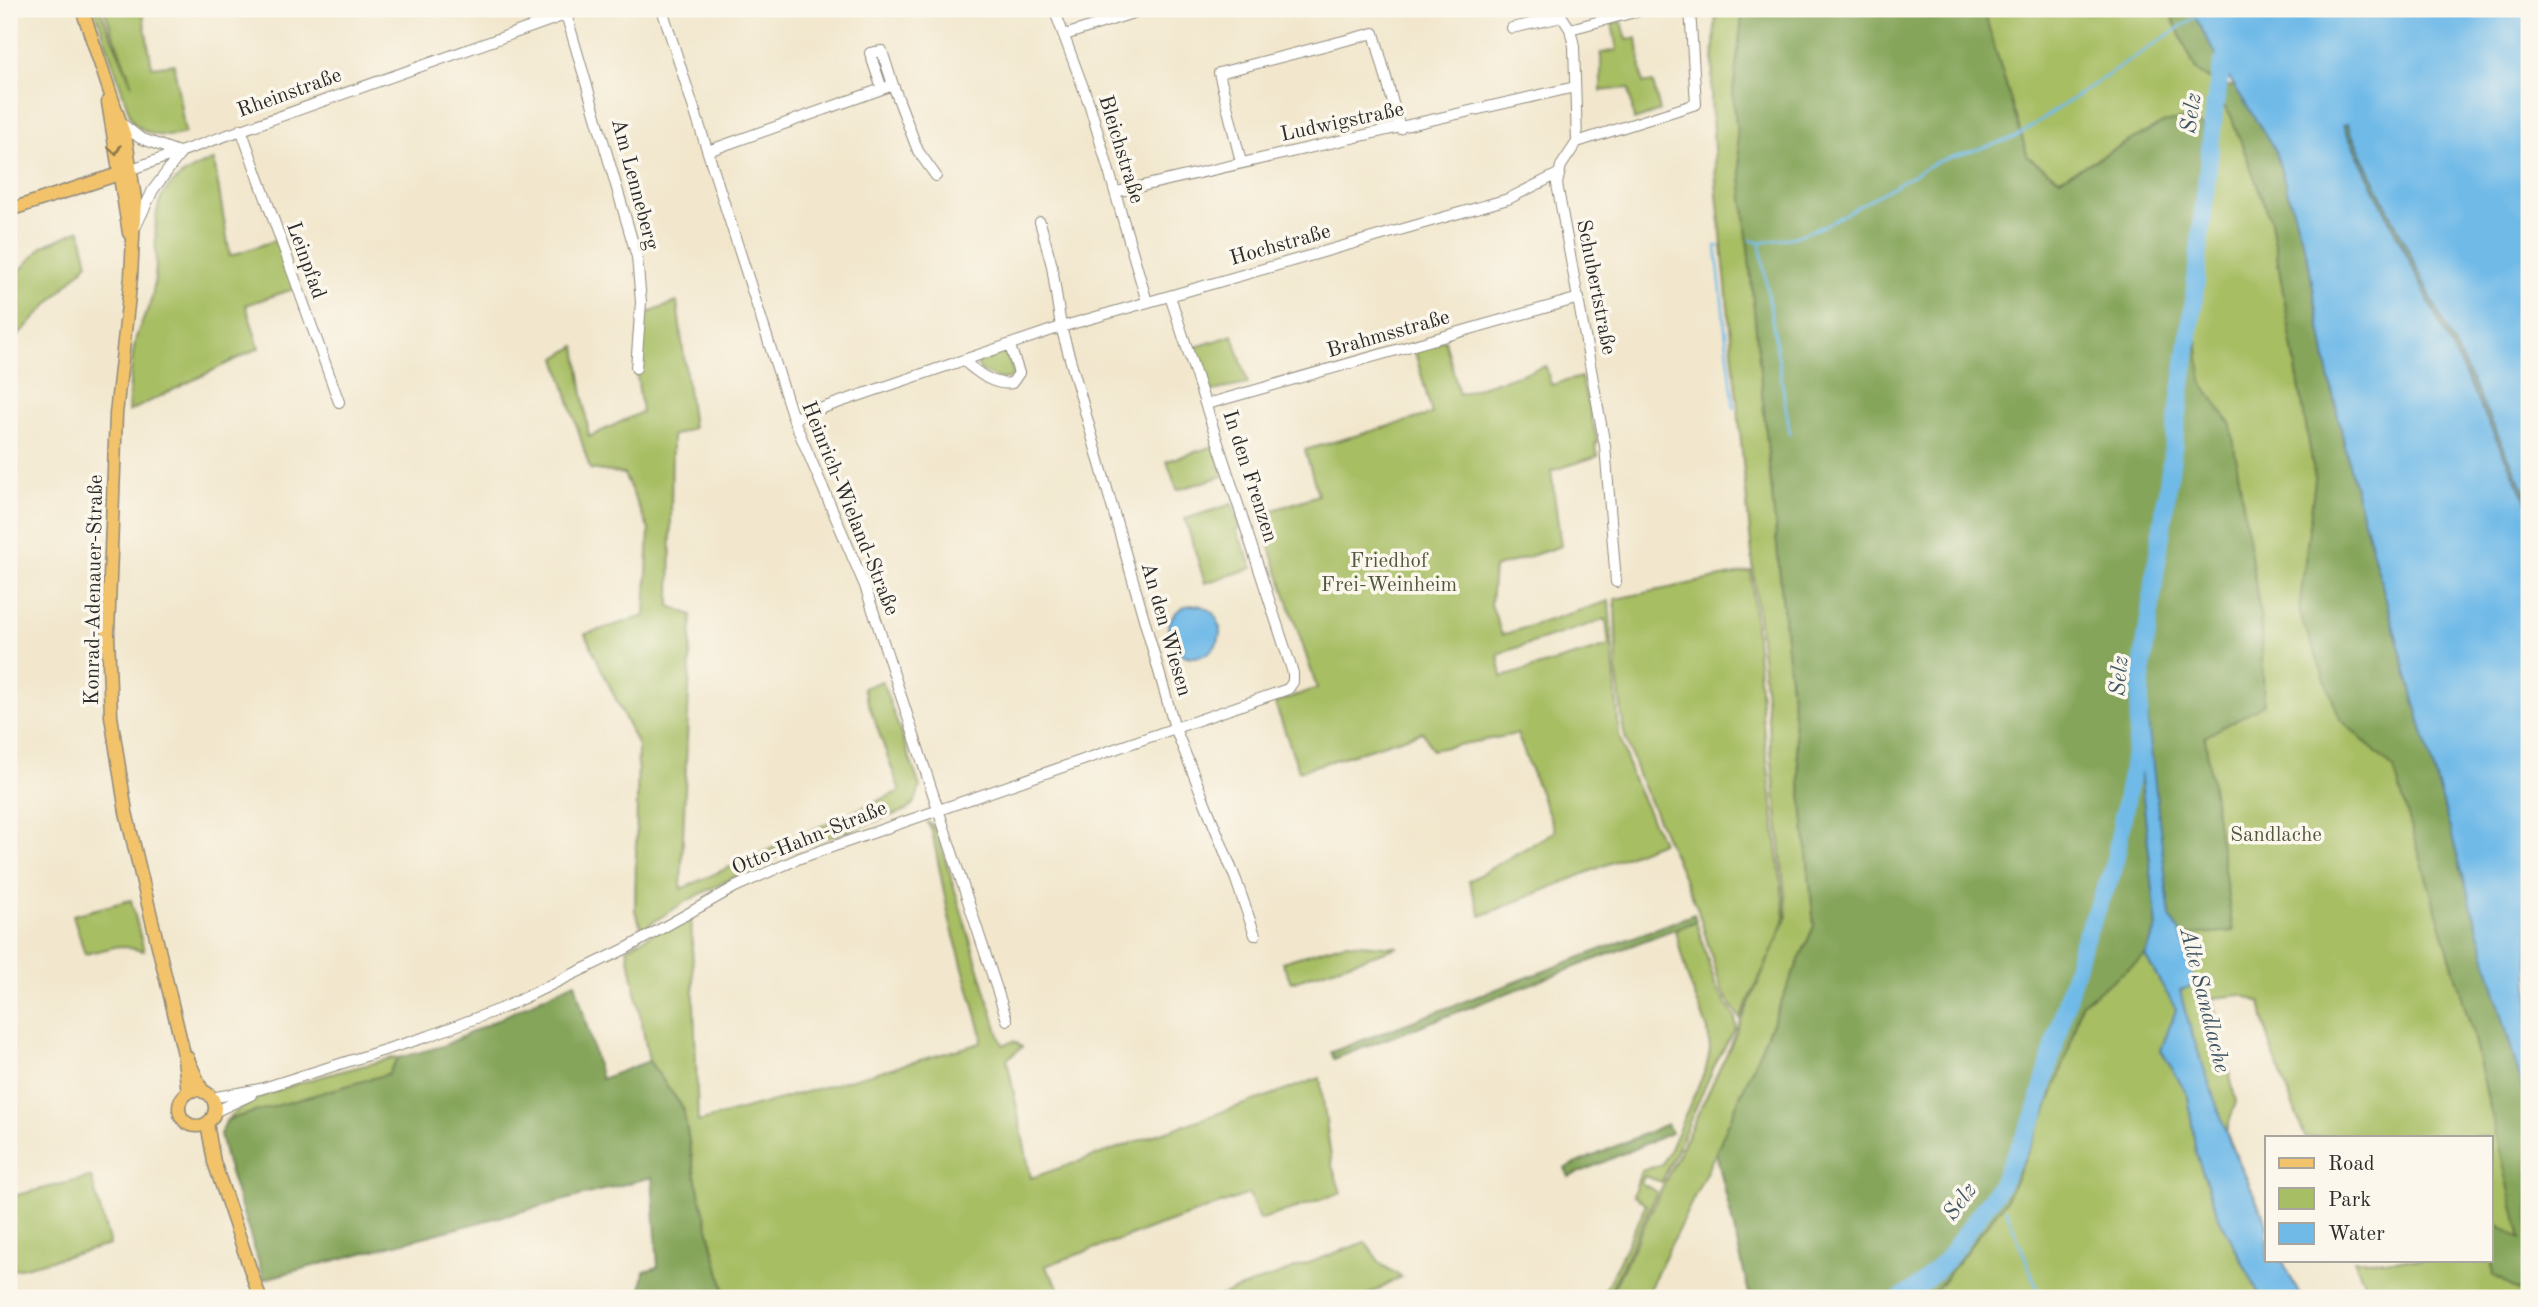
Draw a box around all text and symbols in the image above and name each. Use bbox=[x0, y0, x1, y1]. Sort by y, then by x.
street label: Rheinstraße bbox=[235, 65, 344, 122]
water label: Selz bbox=[2177, 92, 2206, 135]
street label: Bleichstraße bbox=[1094, 93, 1147, 206]
street label: Ludwigstraße bbox=[1279, 99, 1406, 146]
street label: Am Lenneberg bbox=[607, 116, 662, 253]
one-way arrow bbox=[107, 144, 122, 156]
street label: Schubertstraße bbox=[1572, 218, 1619, 357]
street label: Leinpfad bbox=[282, 219, 329, 302]
street label: Hochstraße bbox=[1228, 221, 1333, 270]
street label: Brahmsstraße bbox=[1325, 307, 1452, 362]
street label: Heinrich-Wieland-Straße bbox=[797, 399, 902, 619]
street label: In den Frenzen bbox=[1218, 408, 1281, 545]
street label: Konrad-Adenauer-Straße bbox=[82, 474, 107, 706]
park label: Friedhof Frei-Weinheim bbox=[1321, 551, 1457, 596]
street label: An den Wiesen bbox=[1136, 560, 1195, 699]
water label: Selz bbox=[2106, 655, 2133, 697]
street label: Otto-Hahn-Straße bbox=[729, 798, 890, 879]
park label: Sandlache bbox=[2230, 825, 2322, 846]
water label: Alte Sandlache bbox=[2175, 924, 2234, 1075]
legend bbox=[2265, 1136, 2492, 1262]
text: Road bbox=[2328, 1154, 2375, 1175]
water label: Selz bbox=[1939, 1179, 1981, 1225]
text: Park bbox=[2328, 1190, 2371, 1211]
text: Water bbox=[2328, 1224, 2385, 1245]

